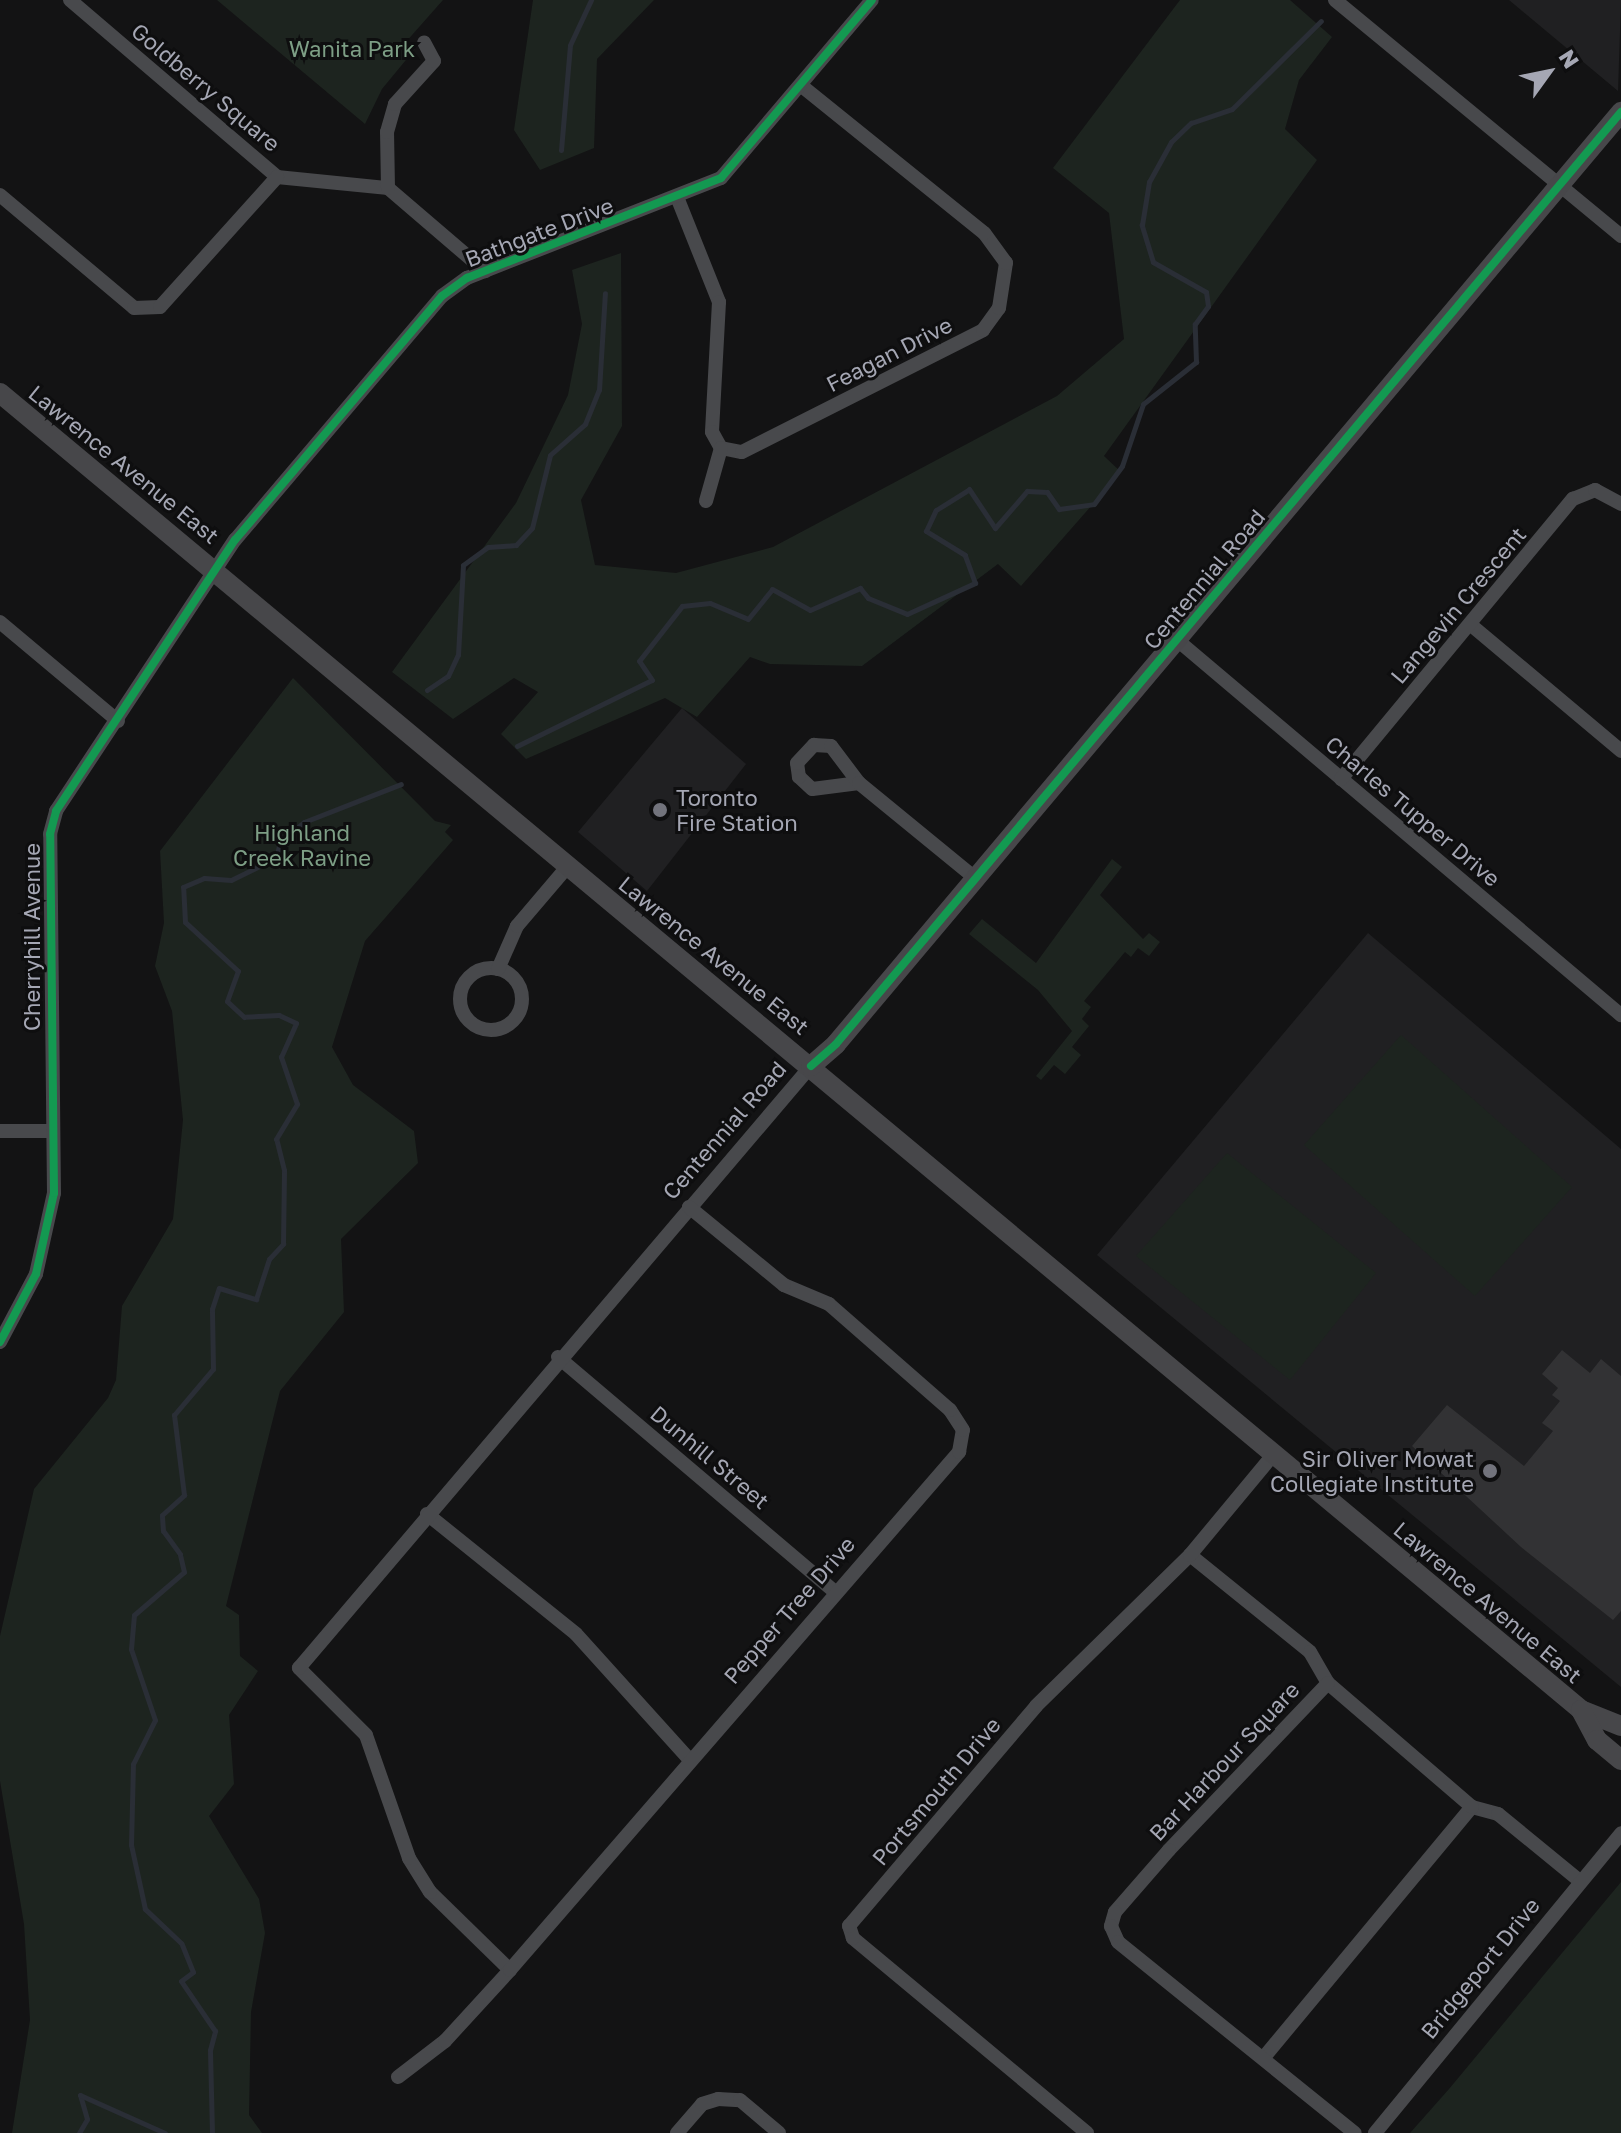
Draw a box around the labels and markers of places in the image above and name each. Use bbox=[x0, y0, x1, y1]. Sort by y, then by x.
place label: Toronto Fire Station bbox=[676, 784, 798, 836]
marker: Toronto Fire Station bbox=[651, 801, 669, 819]
place label: Sir Oliver Mowat Collegiate Institute bbox=[1270, 1445, 1474, 1496]
marker: Sir Oliver Mowat Collegiate Institute bbox=[1481, 1462, 1499, 1480]

